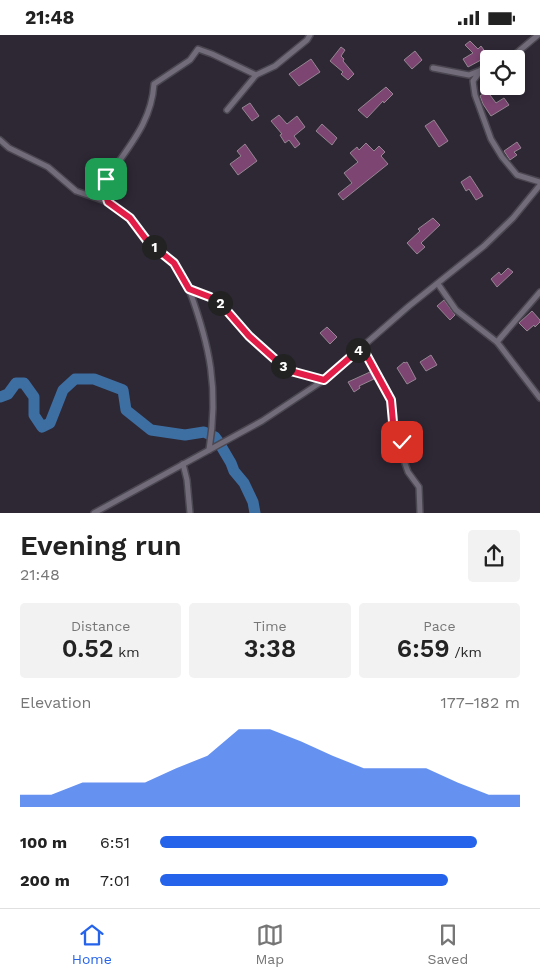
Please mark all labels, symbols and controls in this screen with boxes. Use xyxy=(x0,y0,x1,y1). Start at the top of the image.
text: 21:48 xyxy=(25,6,74,29)
map controls xyxy=(480,50,525,95)
button: locate xyxy=(480,50,525,95)
pin xyxy=(85,158,127,200)
icon: arrive xyxy=(92,165,120,193)
pin: 1 xyxy=(142,235,166,259)
text: 1 xyxy=(151,239,158,255)
pin: 2 xyxy=(208,291,232,315)
text: 2 xyxy=(216,295,225,311)
pin: 4 xyxy=(346,337,370,363)
text: 4 xyxy=(354,342,363,358)
pin: 3 xyxy=(270,353,296,379)
text: 3 xyxy=(279,358,288,374)
pin xyxy=(381,421,423,463)
icon: check xyxy=(388,428,416,456)
text: Evening run xyxy=(20,529,181,562)
button: share xyxy=(468,530,520,582)
text: 21:48 xyxy=(20,565,60,584)
text: Distance xyxy=(71,618,130,634)
text: Time xyxy=(253,618,287,634)
text: Pace xyxy=(423,618,456,634)
text: 0.52 xyxy=(62,634,114,663)
text: 3:38 xyxy=(244,634,296,663)
text: 6:59 xyxy=(397,634,450,663)
text: km xyxy=(114,644,140,660)
text: /km xyxy=(450,644,482,660)
text: Elevation xyxy=(20,693,91,712)
text: 177–182 m xyxy=(441,693,520,712)
text: 100 m xyxy=(20,833,67,852)
text: 6:51 xyxy=(100,833,130,852)
text: 200 m xyxy=(20,871,70,890)
text: 7:01 xyxy=(100,871,130,890)
tab: Home xyxy=(72,921,112,967)
tab: Map xyxy=(255,921,284,967)
tab: Saved xyxy=(428,921,468,967)

